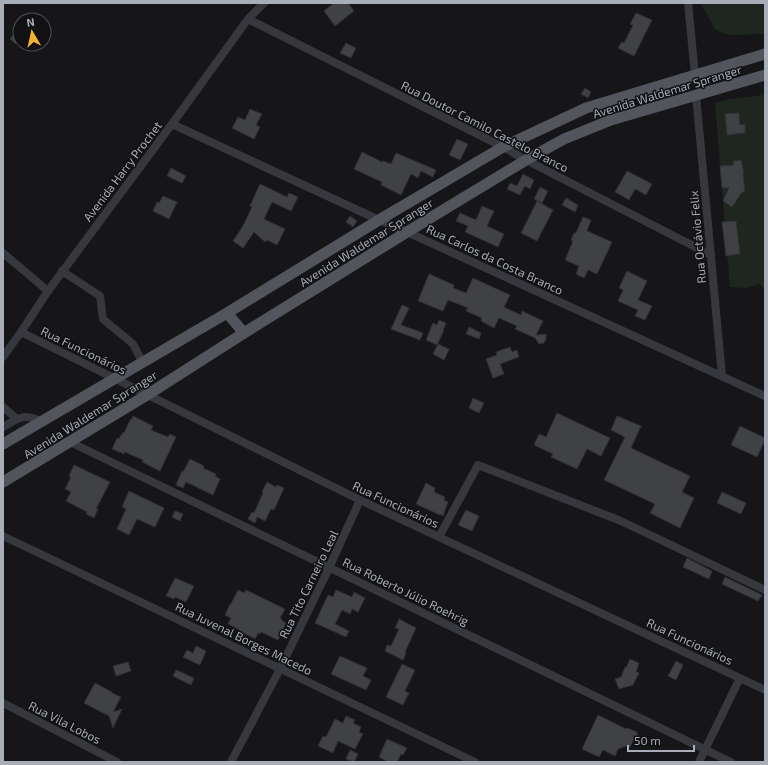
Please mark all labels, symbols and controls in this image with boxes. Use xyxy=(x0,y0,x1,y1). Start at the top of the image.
north arrow xyxy=(12,12,52,52)
text: N xyxy=(25,15,35,29)
street label: Avenida Waldemar Spranger xyxy=(591,62,743,120)
street label: Rua Doutor Camilo Castelo Branco xyxy=(399,78,571,174)
street label: Avenida Harry Prochet xyxy=(80,118,164,224)
street label: Rua Octávio Felix xyxy=(686,189,708,284)
street label: Avenida Waldemar Spranger xyxy=(297,195,436,289)
street label: Rua Carlos da Costa Branco xyxy=(425,221,566,297)
street label: Rua Funcionários xyxy=(39,323,129,377)
street label: Avenida Waldemar Spranger xyxy=(21,367,160,461)
street label: Rua Funcionários xyxy=(351,478,441,530)
street label: Rua Tito Carneiro Leal xyxy=(276,527,341,640)
street label: Rua Roberto Júlio Roehrig xyxy=(341,554,472,628)
street label: Rua Juvenal Borges Macedo xyxy=(173,599,315,677)
street label: Rua Funcionários xyxy=(645,615,735,667)
street label: Rua Vila Lobos xyxy=(27,698,103,746)
scale bar xyxy=(628,727,694,753)
text: 50 m xyxy=(634,733,661,747)

